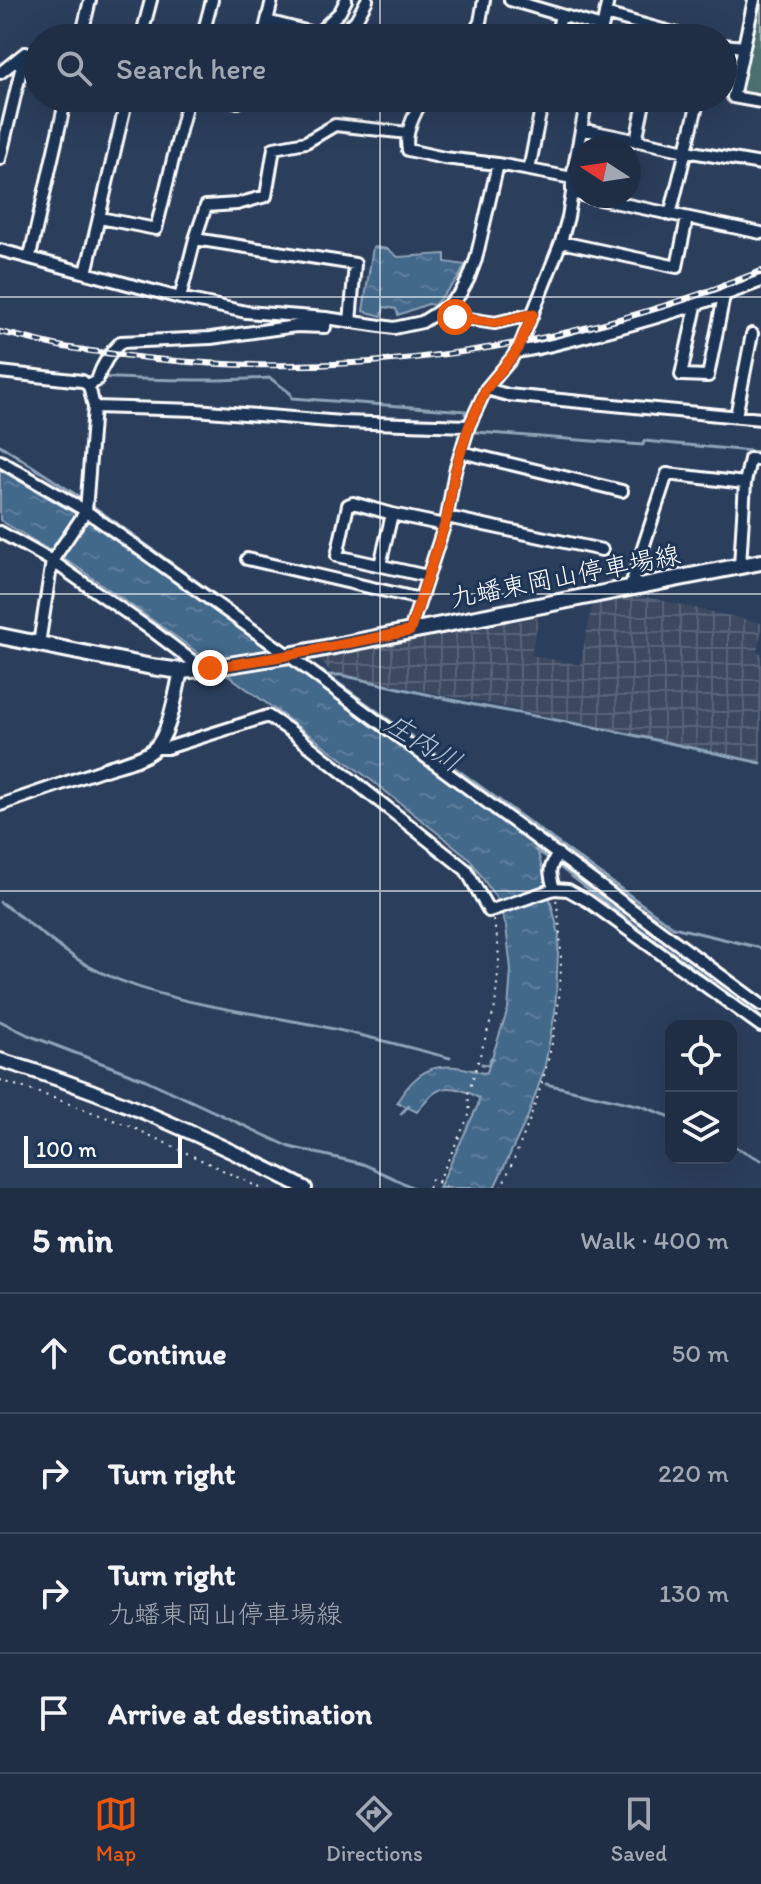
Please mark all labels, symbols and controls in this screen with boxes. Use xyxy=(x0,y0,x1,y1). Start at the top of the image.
search box xyxy=(24,24,737,112)
icon: search xyxy=(52,46,96,90)
text: Search here xyxy=(116,50,266,87)
north arrow xyxy=(569,136,641,208)
route start xyxy=(437,299,473,335)
street label: 九蟠東岡山停車場線 xyxy=(447,538,683,614)
route end xyxy=(192,650,228,686)
water label: 庄内川 xyxy=(379,705,469,779)
map controls xyxy=(665,1020,737,1164)
button: locate xyxy=(665,1020,737,1092)
button: layers xyxy=(665,1092,737,1164)
scale bar xyxy=(24,1132,182,1168)
text: 100 m xyxy=(36,1136,97,1163)
text: 5 min xyxy=(32,1220,113,1261)
text: Walk · 400 m xyxy=(580,1224,729,1256)
icon: ahead xyxy=(32,1331,76,1375)
text: Continue xyxy=(108,1335,227,1372)
text: 50 m xyxy=(672,1337,729,1369)
icon: right xyxy=(32,1451,76,1495)
text: Turn right xyxy=(108,1455,236,1492)
text: 220 m xyxy=(658,1457,729,1489)
text: Turn right xyxy=(108,1556,236,1593)
icon: right xyxy=(32,1571,76,1615)
text: 130 m xyxy=(659,1577,729,1609)
text: 九蟠東岡山停車場線 xyxy=(108,1598,342,1630)
icon: arrive xyxy=(32,1691,76,1735)
text: Arrive at destination xyxy=(108,1695,372,1732)
tab: Map xyxy=(94,1792,138,1867)
tab: Directions xyxy=(326,1792,423,1867)
tab: Saved xyxy=(611,1792,667,1867)

